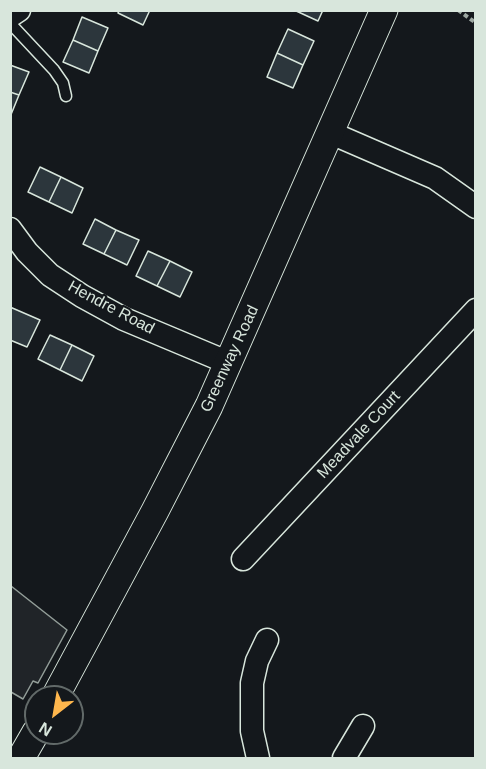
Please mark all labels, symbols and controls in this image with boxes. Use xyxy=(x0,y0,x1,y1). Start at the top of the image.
street label: Hendre Road xyxy=(64,277,158,339)
street label: Greenway Road xyxy=(197,303,263,415)
street label: Meadvale Court xyxy=(313,387,405,483)
north arrow xyxy=(24,685,84,745)
text: N xyxy=(36,719,55,739)

